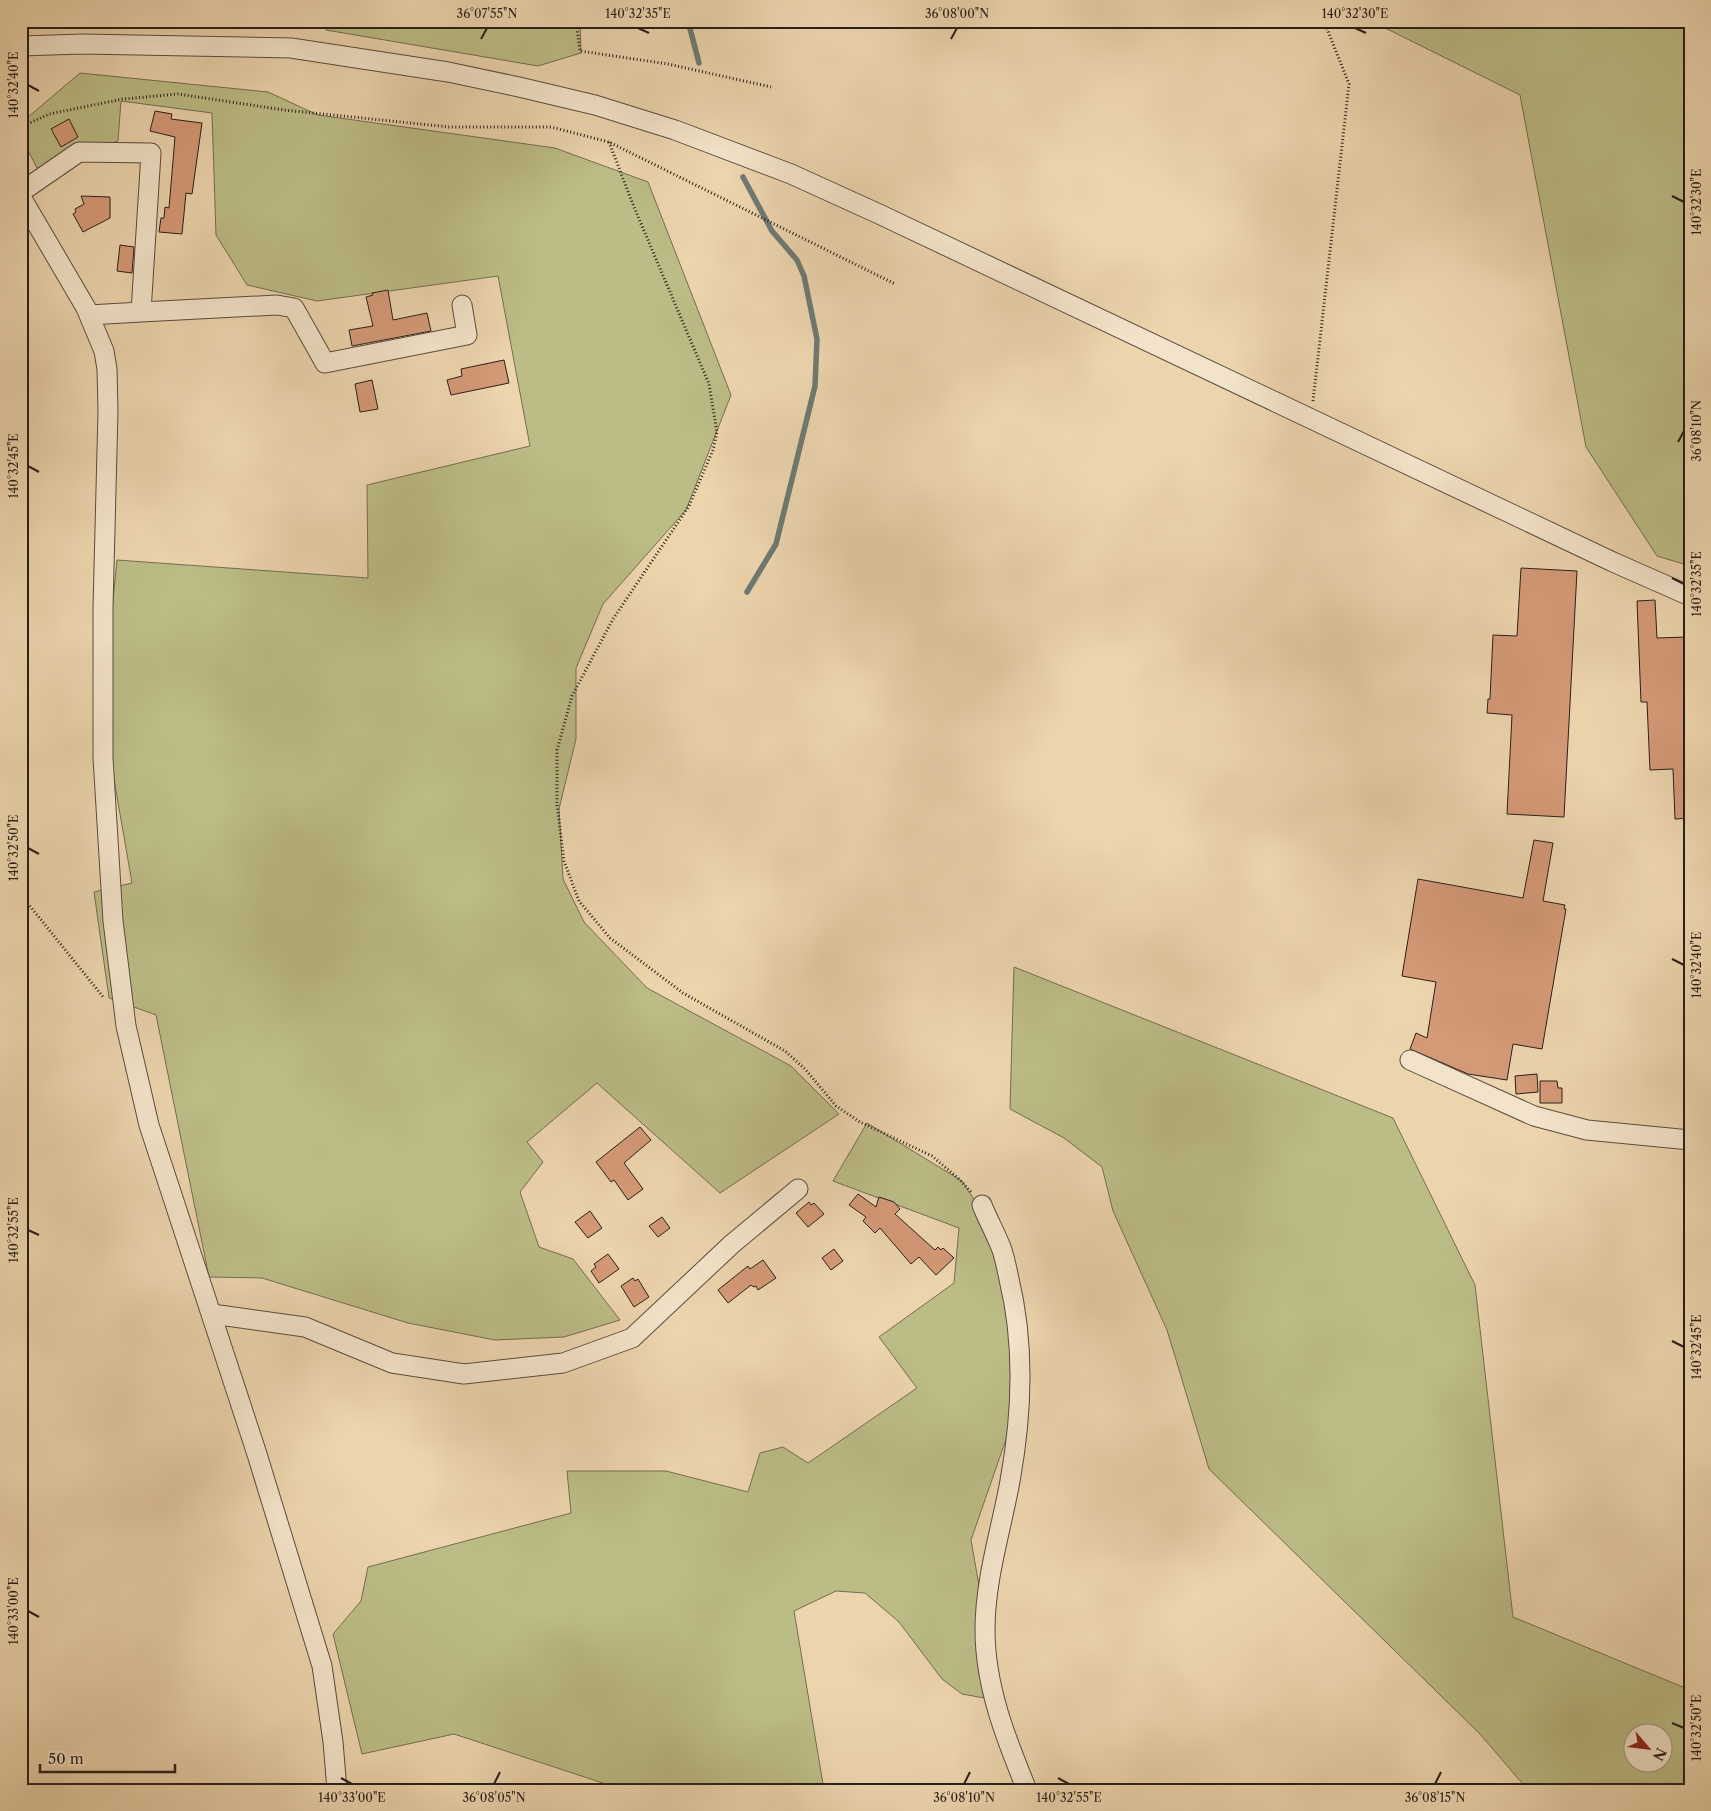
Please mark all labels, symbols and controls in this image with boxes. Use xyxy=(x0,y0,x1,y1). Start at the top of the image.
text: 36°07'55"N xyxy=(457,6,518,21)
text: 140°32'35"E xyxy=(605,6,671,21)
text: 36°08'00"N xyxy=(925,6,989,21)
text: 140°32'30"E xyxy=(1322,6,1388,21)
text: 140°32'40"E xyxy=(6,52,21,118)
text: 140°32'30"E xyxy=(1689,169,1704,235)
text: 36°08'10"N xyxy=(1689,400,1704,462)
text: 140°32'45"E xyxy=(6,433,21,499)
text: 140°32'35"E xyxy=(1689,551,1704,617)
text: 140°32'50"E xyxy=(6,815,21,881)
text: 140°32'40"E xyxy=(1689,932,1704,998)
text: 140°32'55"E xyxy=(6,1197,21,1263)
text: 140°32'45"E xyxy=(1689,1314,1704,1380)
text: 140°33'00"E xyxy=(6,1577,21,1645)
text: 140°32'50"E xyxy=(1689,1695,1704,1761)
north arrow xyxy=(1624,1724,1674,1774)
scale bar xyxy=(40,1741,175,1773)
text: N xyxy=(1649,1745,1670,1764)
text: 50 m xyxy=(48,1749,84,1768)
text: 140°33'00"E xyxy=(318,1790,386,1805)
text: 36°08'05"N xyxy=(462,1790,526,1805)
text: 36°08'10"N xyxy=(933,1790,995,1805)
text: 140°32'55"E xyxy=(1036,1790,1102,1805)
text: 36°08'15"N xyxy=(1405,1790,1465,1805)

